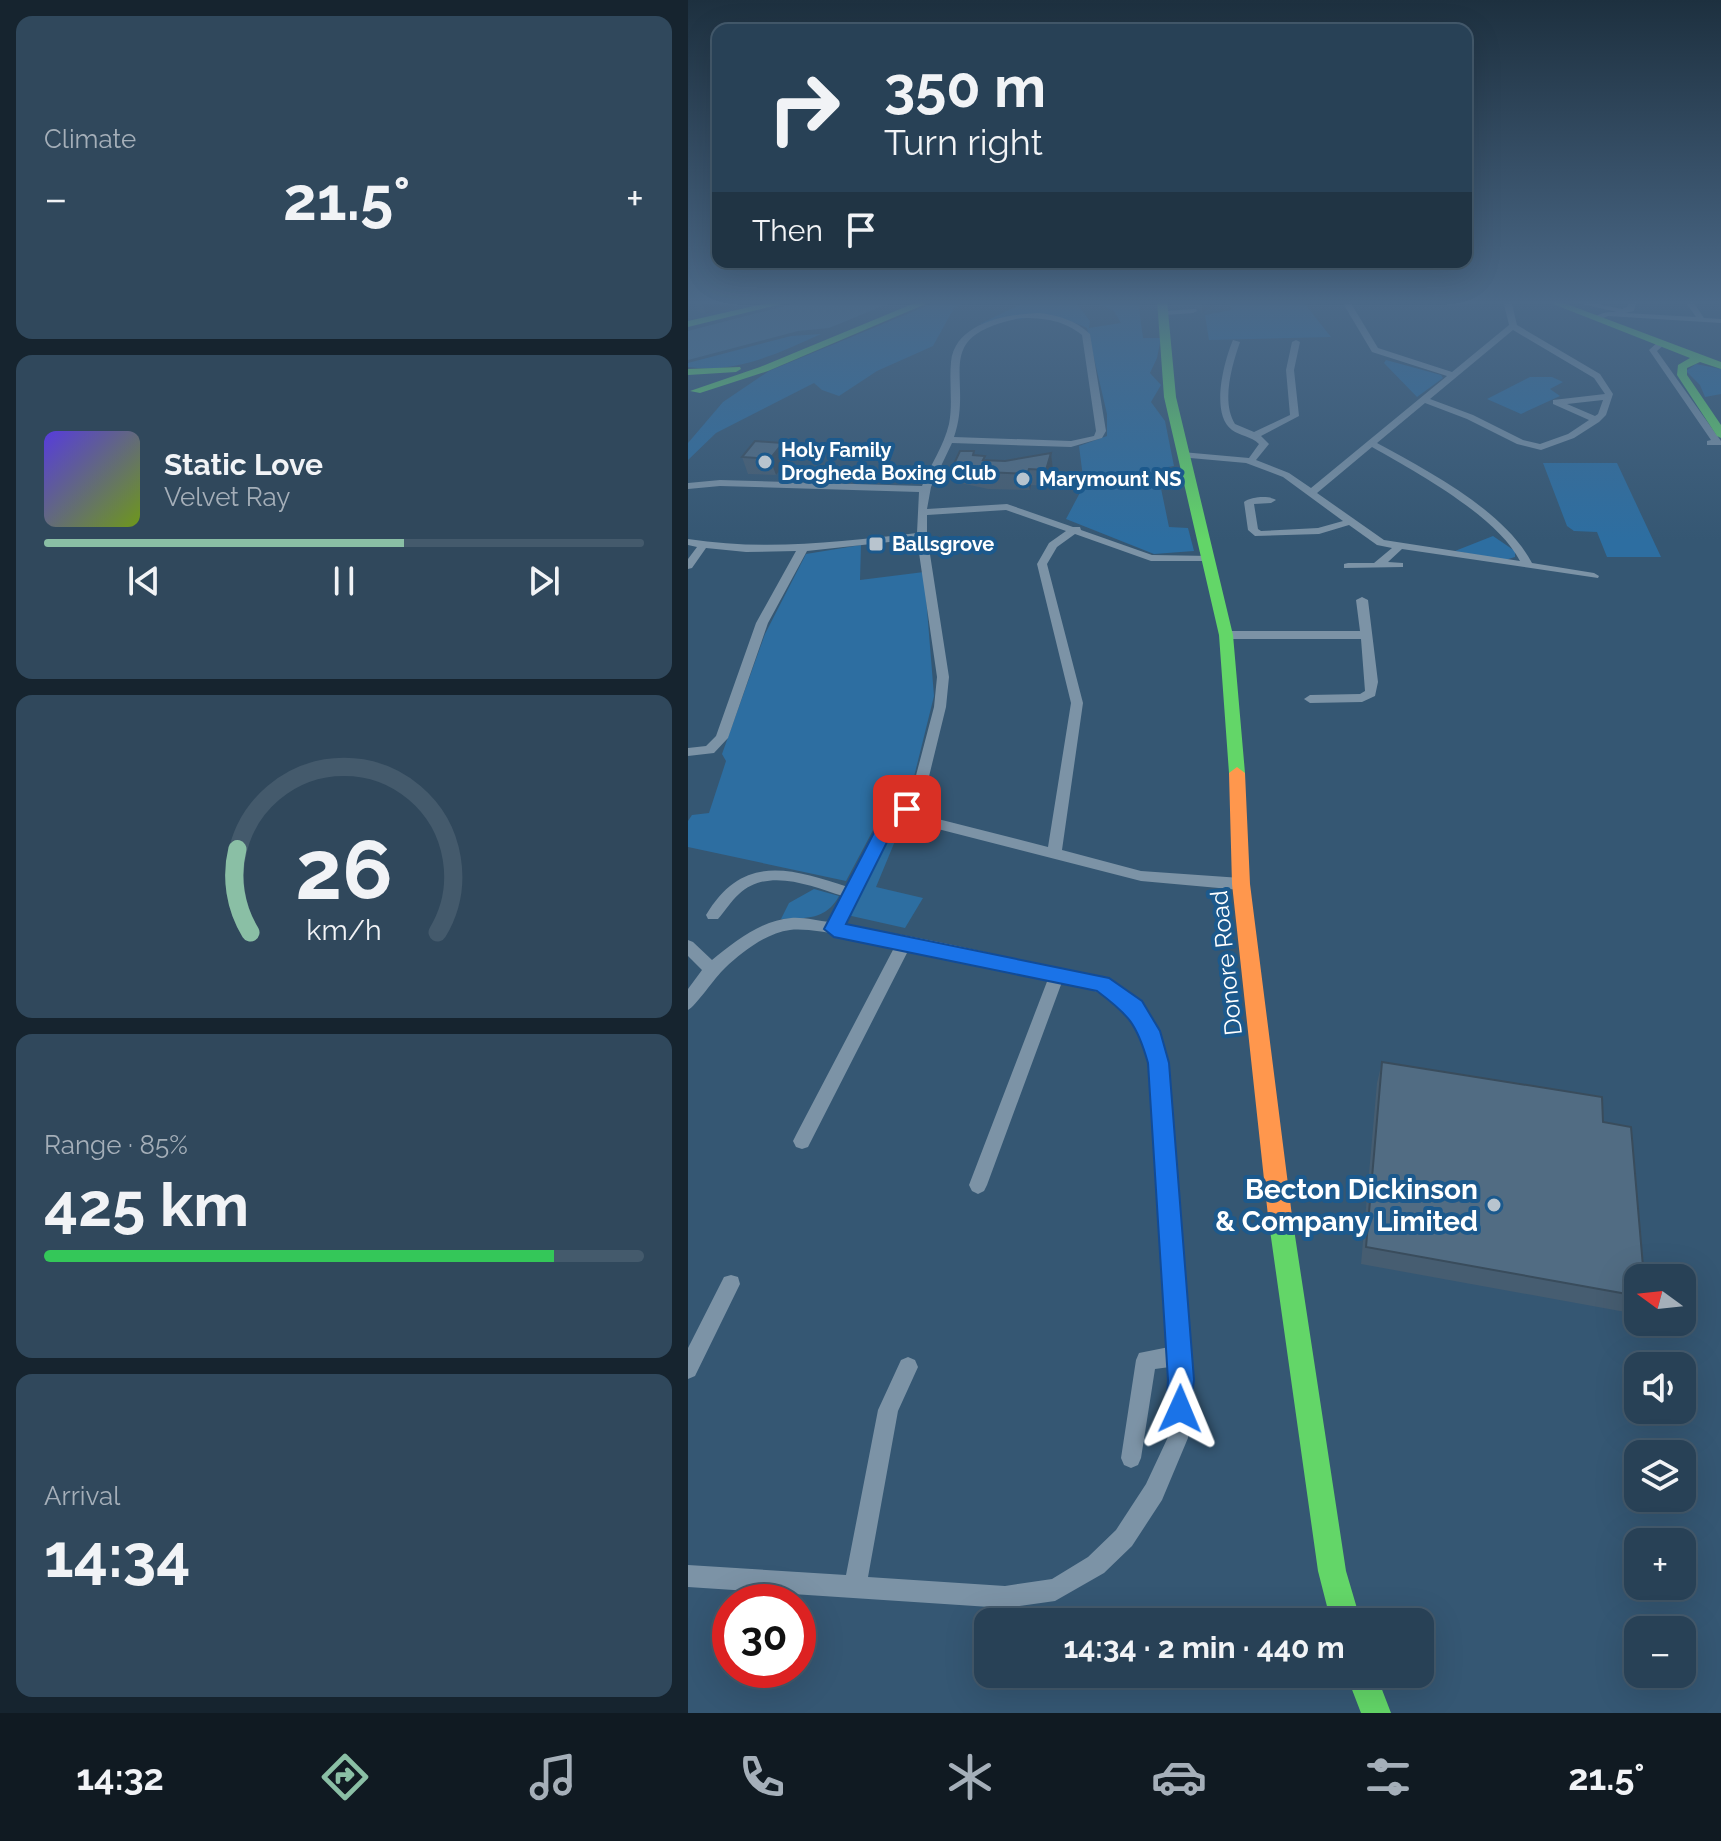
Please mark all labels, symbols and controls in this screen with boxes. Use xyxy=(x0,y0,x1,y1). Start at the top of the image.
text: 350 m xyxy=(884,54,1046,120)
icon: right xyxy=(752,56,856,160)
text: Turn right xyxy=(884,121,1043,163)
text: Climate xyxy=(44,124,136,154)
text: 21.5° xyxy=(283,164,410,234)
text: − xyxy=(44,173,68,224)
text: + xyxy=(626,173,644,224)
icon: arrive xyxy=(839,208,883,252)
text: Then xyxy=(752,213,823,248)
place label: Holy Family Drogheda Boxing Club xyxy=(781,438,997,485)
text: Static Love xyxy=(164,447,323,482)
marker: Holy Family Drogheda Boxing Club xyxy=(756,453,774,471)
place label: Marymount NS xyxy=(1039,467,1182,491)
marker: Marymount NS xyxy=(1014,470,1032,488)
text: Velvet Ray xyxy=(164,482,290,512)
place label: Ballsgrove xyxy=(892,532,994,556)
marker: Ballsgrove xyxy=(867,535,885,553)
icon: previous xyxy=(122,559,166,603)
icon: pause xyxy=(322,559,366,603)
icon: next xyxy=(522,559,566,603)
pin xyxy=(873,775,941,843)
icon: arrive xyxy=(885,787,929,831)
text: 26 xyxy=(295,820,393,917)
street label: Donore Road xyxy=(1204,889,1248,1037)
text: km/h xyxy=(306,913,382,947)
text: Range · 85% xyxy=(44,1130,188,1160)
text: 425 km xyxy=(44,1170,249,1240)
place label: Becton Dickinson & Company Limited xyxy=(1215,1173,1478,1238)
marker: Becton Dickinson & Company Limited xyxy=(1485,1196,1503,1214)
north arrow xyxy=(1624,1264,1696,1336)
map controls xyxy=(1624,1264,1696,1688)
button: sound xyxy=(1624,1352,1696,1424)
position arrow xyxy=(1138,1367,1222,1451)
button: layers xyxy=(1624,1440,1696,1512)
text: Arrival xyxy=(44,1481,120,1511)
text: 14:34 xyxy=(44,1521,190,1591)
button: + xyxy=(1624,1528,1696,1600)
speed limit sign: 30 xyxy=(712,1584,816,1688)
button: − xyxy=(1624,1616,1696,1688)
text: 14:34 · 2 min · 440 m xyxy=(1063,1630,1345,1665)
icon: directions xyxy=(317,1749,373,1805)
icon: music xyxy=(525,1749,581,1805)
icon: phone xyxy=(734,1749,790,1805)
icon: climate xyxy=(942,1749,998,1805)
icon: car xyxy=(1151,1749,1207,1805)
icon: filters xyxy=(1360,1749,1416,1805)
text: 14:32 xyxy=(76,1756,164,1798)
text: 21.5° xyxy=(1568,1756,1645,1798)

